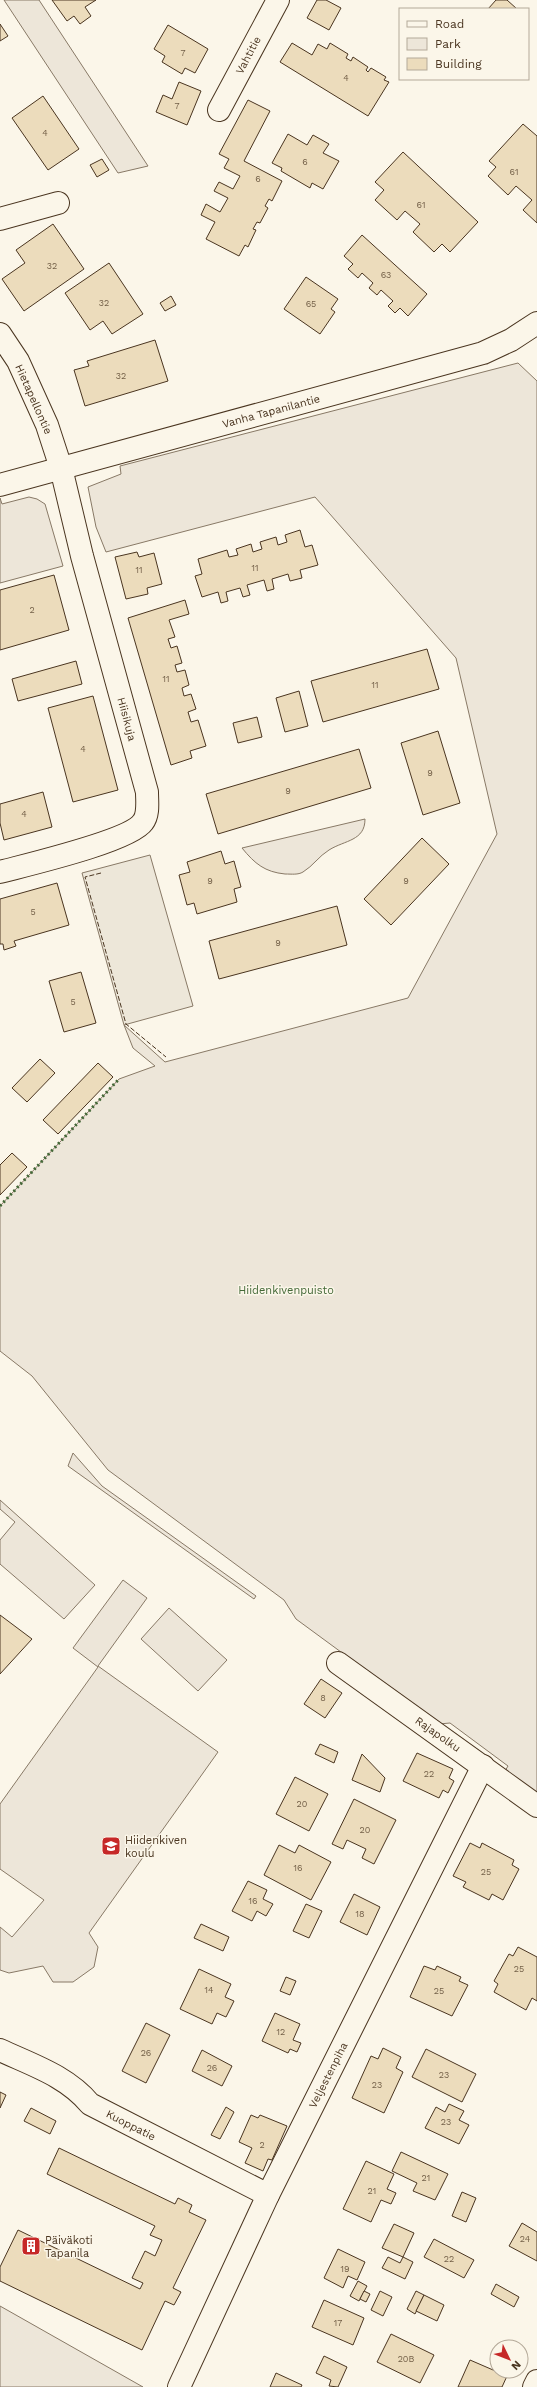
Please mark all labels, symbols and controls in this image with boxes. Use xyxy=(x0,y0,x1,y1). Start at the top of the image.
legend xyxy=(399,8,529,80)
text: Road xyxy=(435,17,464,31)
street label: Vahtitie xyxy=(233,34,264,76)
text: Park xyxy=(435,37,461,51)
house number: 7 xyxy=(180,48,186,58)
text: Building xyxy=(435,57,482,71)
house number: 4 xyxy=(343,73,349,83)
house number: 7 xyxy=(174,101,180,111)
house number: 4 xyxy=(42,128,48,138)
house number: 6 xyxy=(302,157,308,167)
house number: 61 xyxy=(510,167,518,177)
house number: 6 xyxy=(255,174,261,184)
house number: 61 xyxy=(417,200,425,210)
house number: 32 xyxy=(47,261,57,271)
house number: 63 xyxy=(381,270,391,280)
house number: 32 xyxy=(99,298,109,308)
house number: 65 xyxy=(306,299,316,309)
street label: Hietapellontie xyxy=(12,362,55,436)
house number: 32 xyxy=(116,371,126,381)
street label: Vanha Tapanilantie xyxy=(221,392,321,431)
house number: 11 xyxy=(251,563,259,573)
house number: 11 xyxy=(135,565,143,575)
house number: 2 xyxy=(29,605,35,615)
house number: 11 xyxy=(162,674,170,684)
house number: 11 xyxy=(371,680,379,690)
street label: Hiisikuja xyxy=(114,696,139,742)
house number: 4 xyxy=(80,744,86,754)
house number: 9 xyxy=(427,768,433,778)
house number: 9 xyxy=(285,786,291,796)
house number: 4 xyxy=(21,809,27,819)
house number: 9 xyxy=(207,876,213,886)
house number: 9 xyxy=(403,876,409,886)
house number: 5 xyxy=(30,907,36,917)
house number: 9 xyxy=(275,938,281,948)
house number: 5 xyxy=(70,997,76,1007)
park label: Hiidenkivenpuisto xyxy=(238,1284,334,1297)
house number: 8 xyxy=(320,1693,326,1703)
street label: Rajapolku xyxy=(412,1714,463,1755)
house number: 22 xyxy=(424,1769,434,1779)
house number: 20 xyxy=(297,1799,308,1809)
house number: 20 xyxy=(360,1825,371,1835)
place label: Hiidenkiven koulu xyxy=(125,1834,187,1860)
school or university icon: Hiidenkiven koulu xyxy=(100,1835,122,1857)
house number: 16 xyxy=(294,1863,302,1873)
house number: 25 xyxy=(481,1867,491,1877)
house number: 16 xyxy=(249,1896,257,1906)
house number: 18 xyxy=(355,1909,365,1919)
house number: 25 xyxy=(514,1964,524,1974)
house number: 14 xyxy=(204,1985,214,1995)
house number: 25 xyxy=(434,1986,444,1996)
house number: 12 xyxy=(277,2027,285,2037)
street label: Veljestenpiha xyxy=(306,2040,351,2110)
house number: 26 xyxy=(141,2048,151,2058)
house number: 26 xyxy=(207,2063,217,2073)
house number: 23 xyxy=(439,2070,449,2080)
house number: 23 xyxy=(372,2080,382,2090)
street label: Kuoppatie xyxy=(104,2107,158,2143)
house number: 23 xyxy=(441,2117,451,2127)
house number: 2 xyxy=(259,2140,265,2150)
house number: 21 xyxy=(422,2173,430,2183)
house number: 21 xyxy=(368,2186,376,2196)
place label: Päiväkoti Tapanila xyxy=(45,2234,93,2260)
house number: 24 xyxy=(520,2234,531,2244)
building icon: Päiväkoti Tapanila xyxy=(20,2235,42,2257)
house number: 22 xyxy=(444,2254,454,2264)
house number: 19 xyxy=(340,2264,350,2274)
house number: 17 xyxy=(334,2318,342,2328)
north arrow xyxy=(489,2339,529,2379)
house number: 20B xyxy=(398,2354,414,2364)
text: N xyxy=(508,2358,523,2373)

